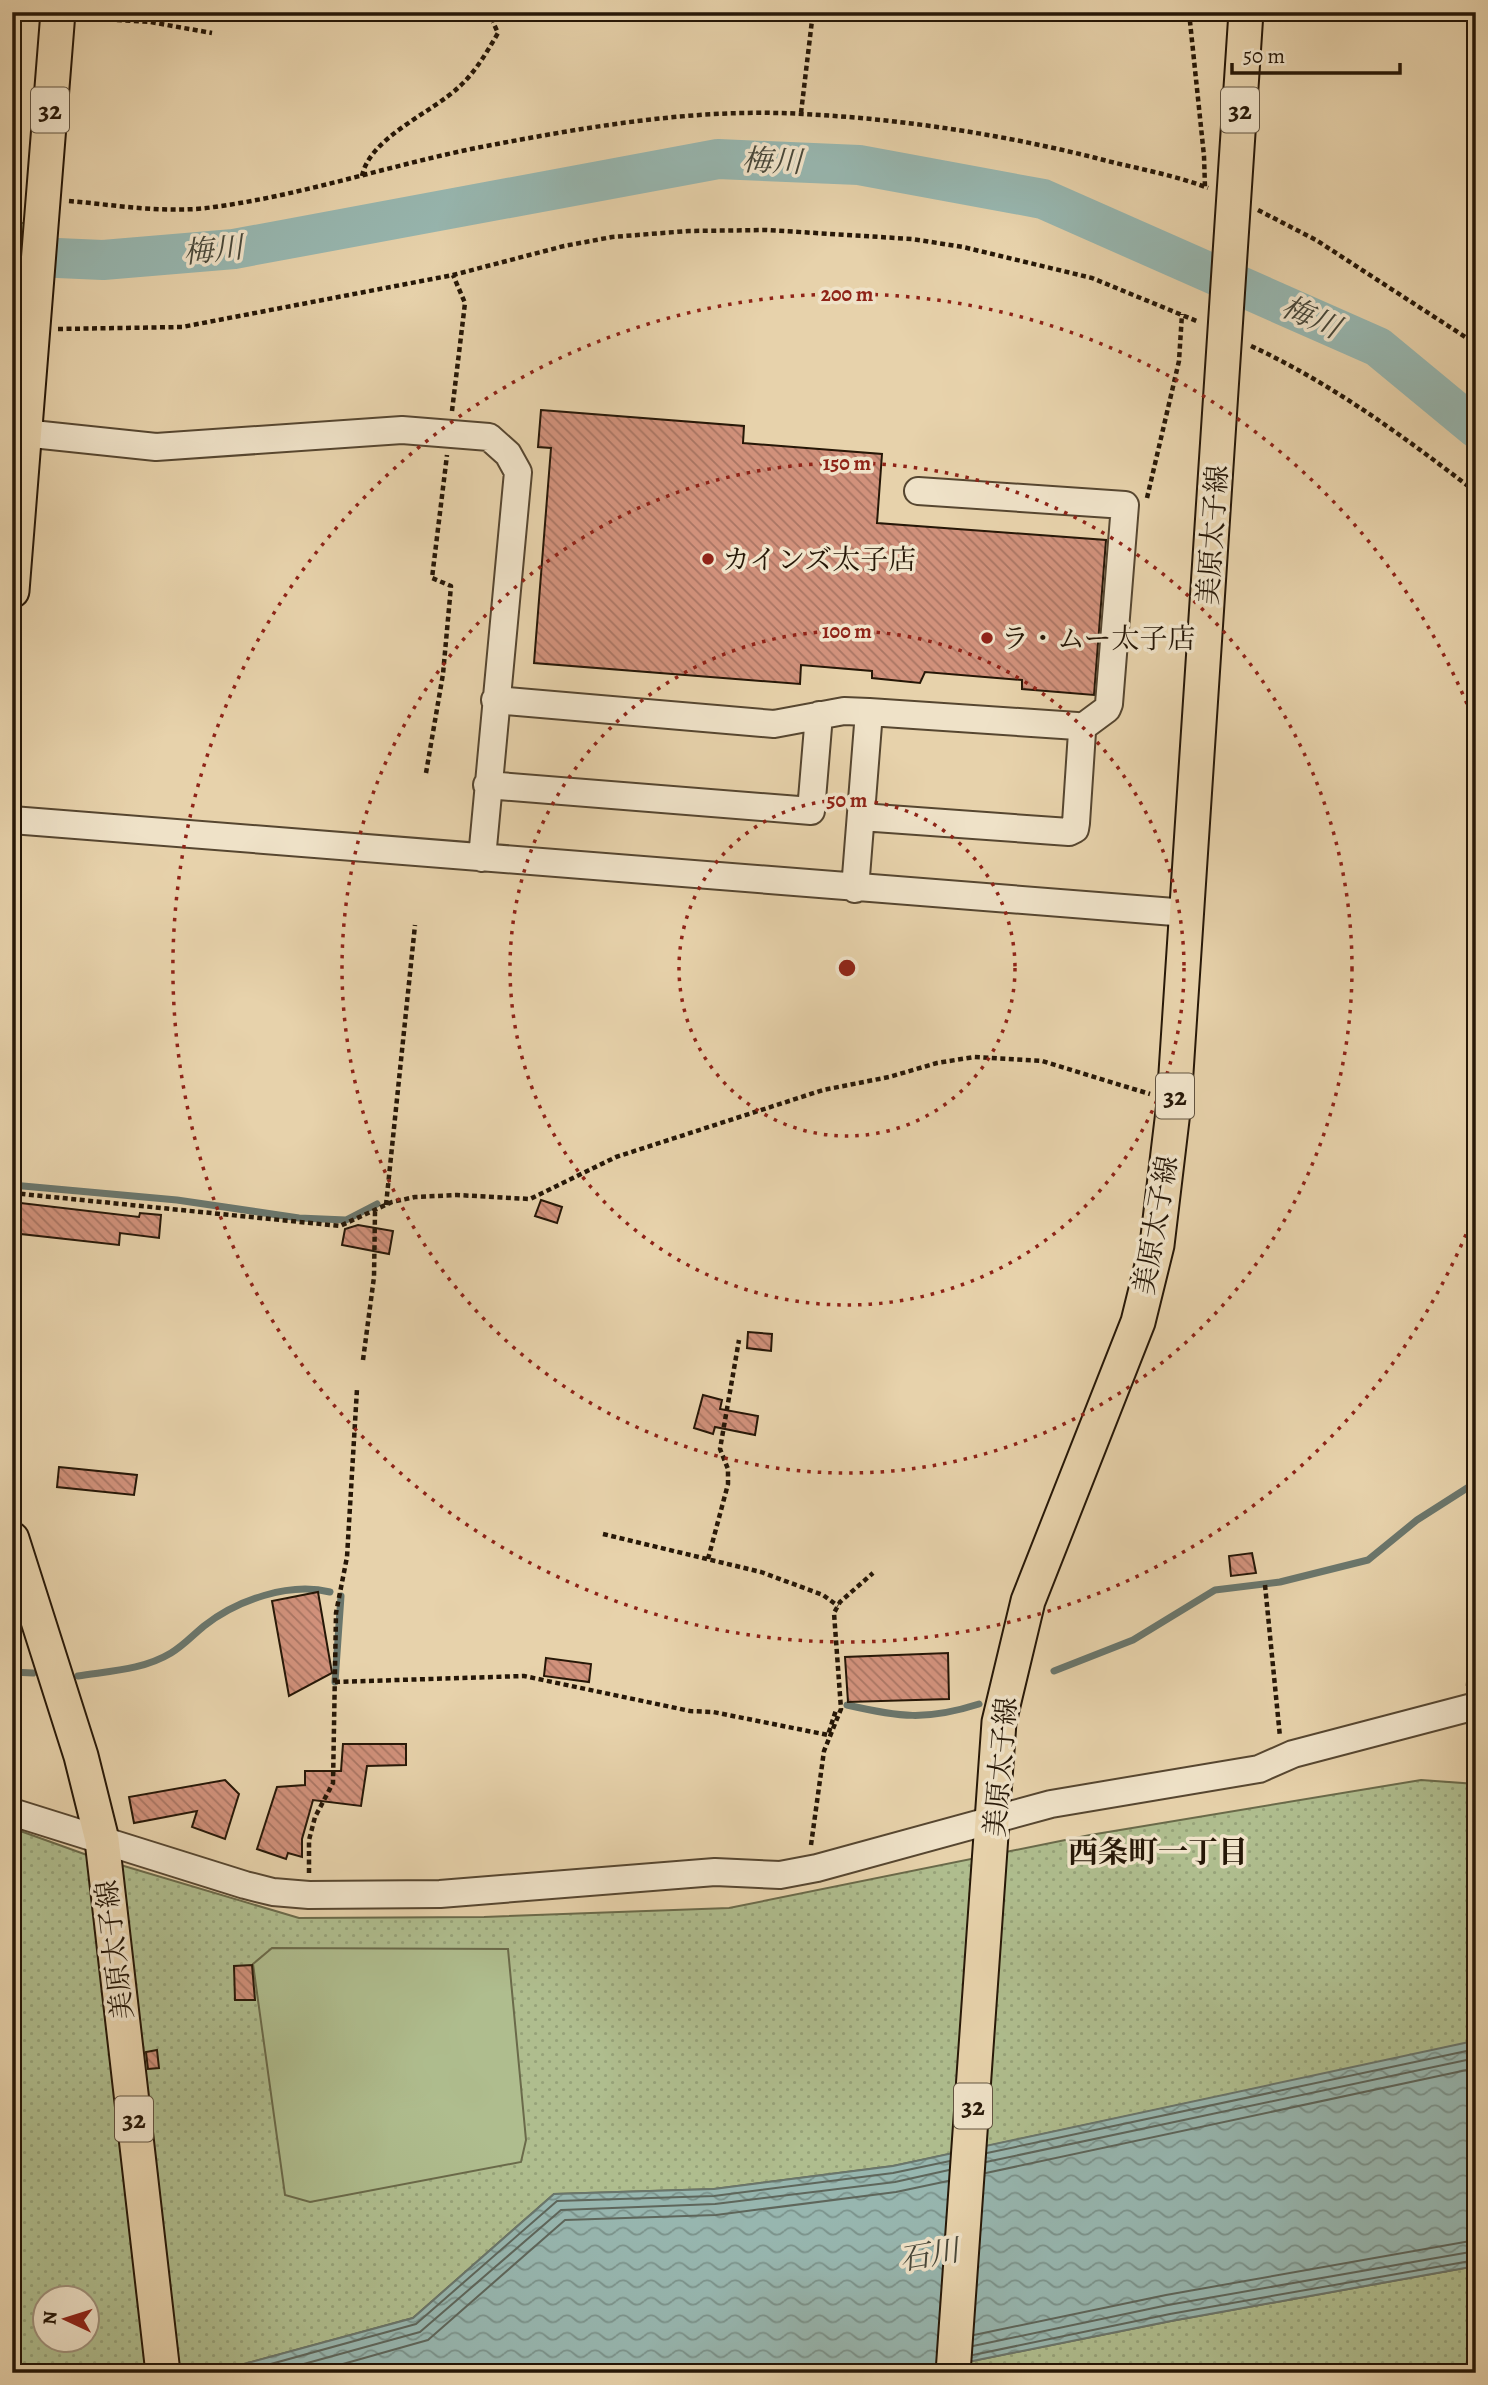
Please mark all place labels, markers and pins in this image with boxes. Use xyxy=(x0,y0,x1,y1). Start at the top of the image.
place label: カインズ太子店 xyxy=(722,541,916,579)
marker: カインズ太子店 xyxy=(700,551,716,567)
place label: ラ・ムー太子店 xyxy=(1001,620,1196,658)
marker: ラ・ムー太子店 xyxy=(979,630,995,646)
centre of rings xyxy=(835,956,859,980)

